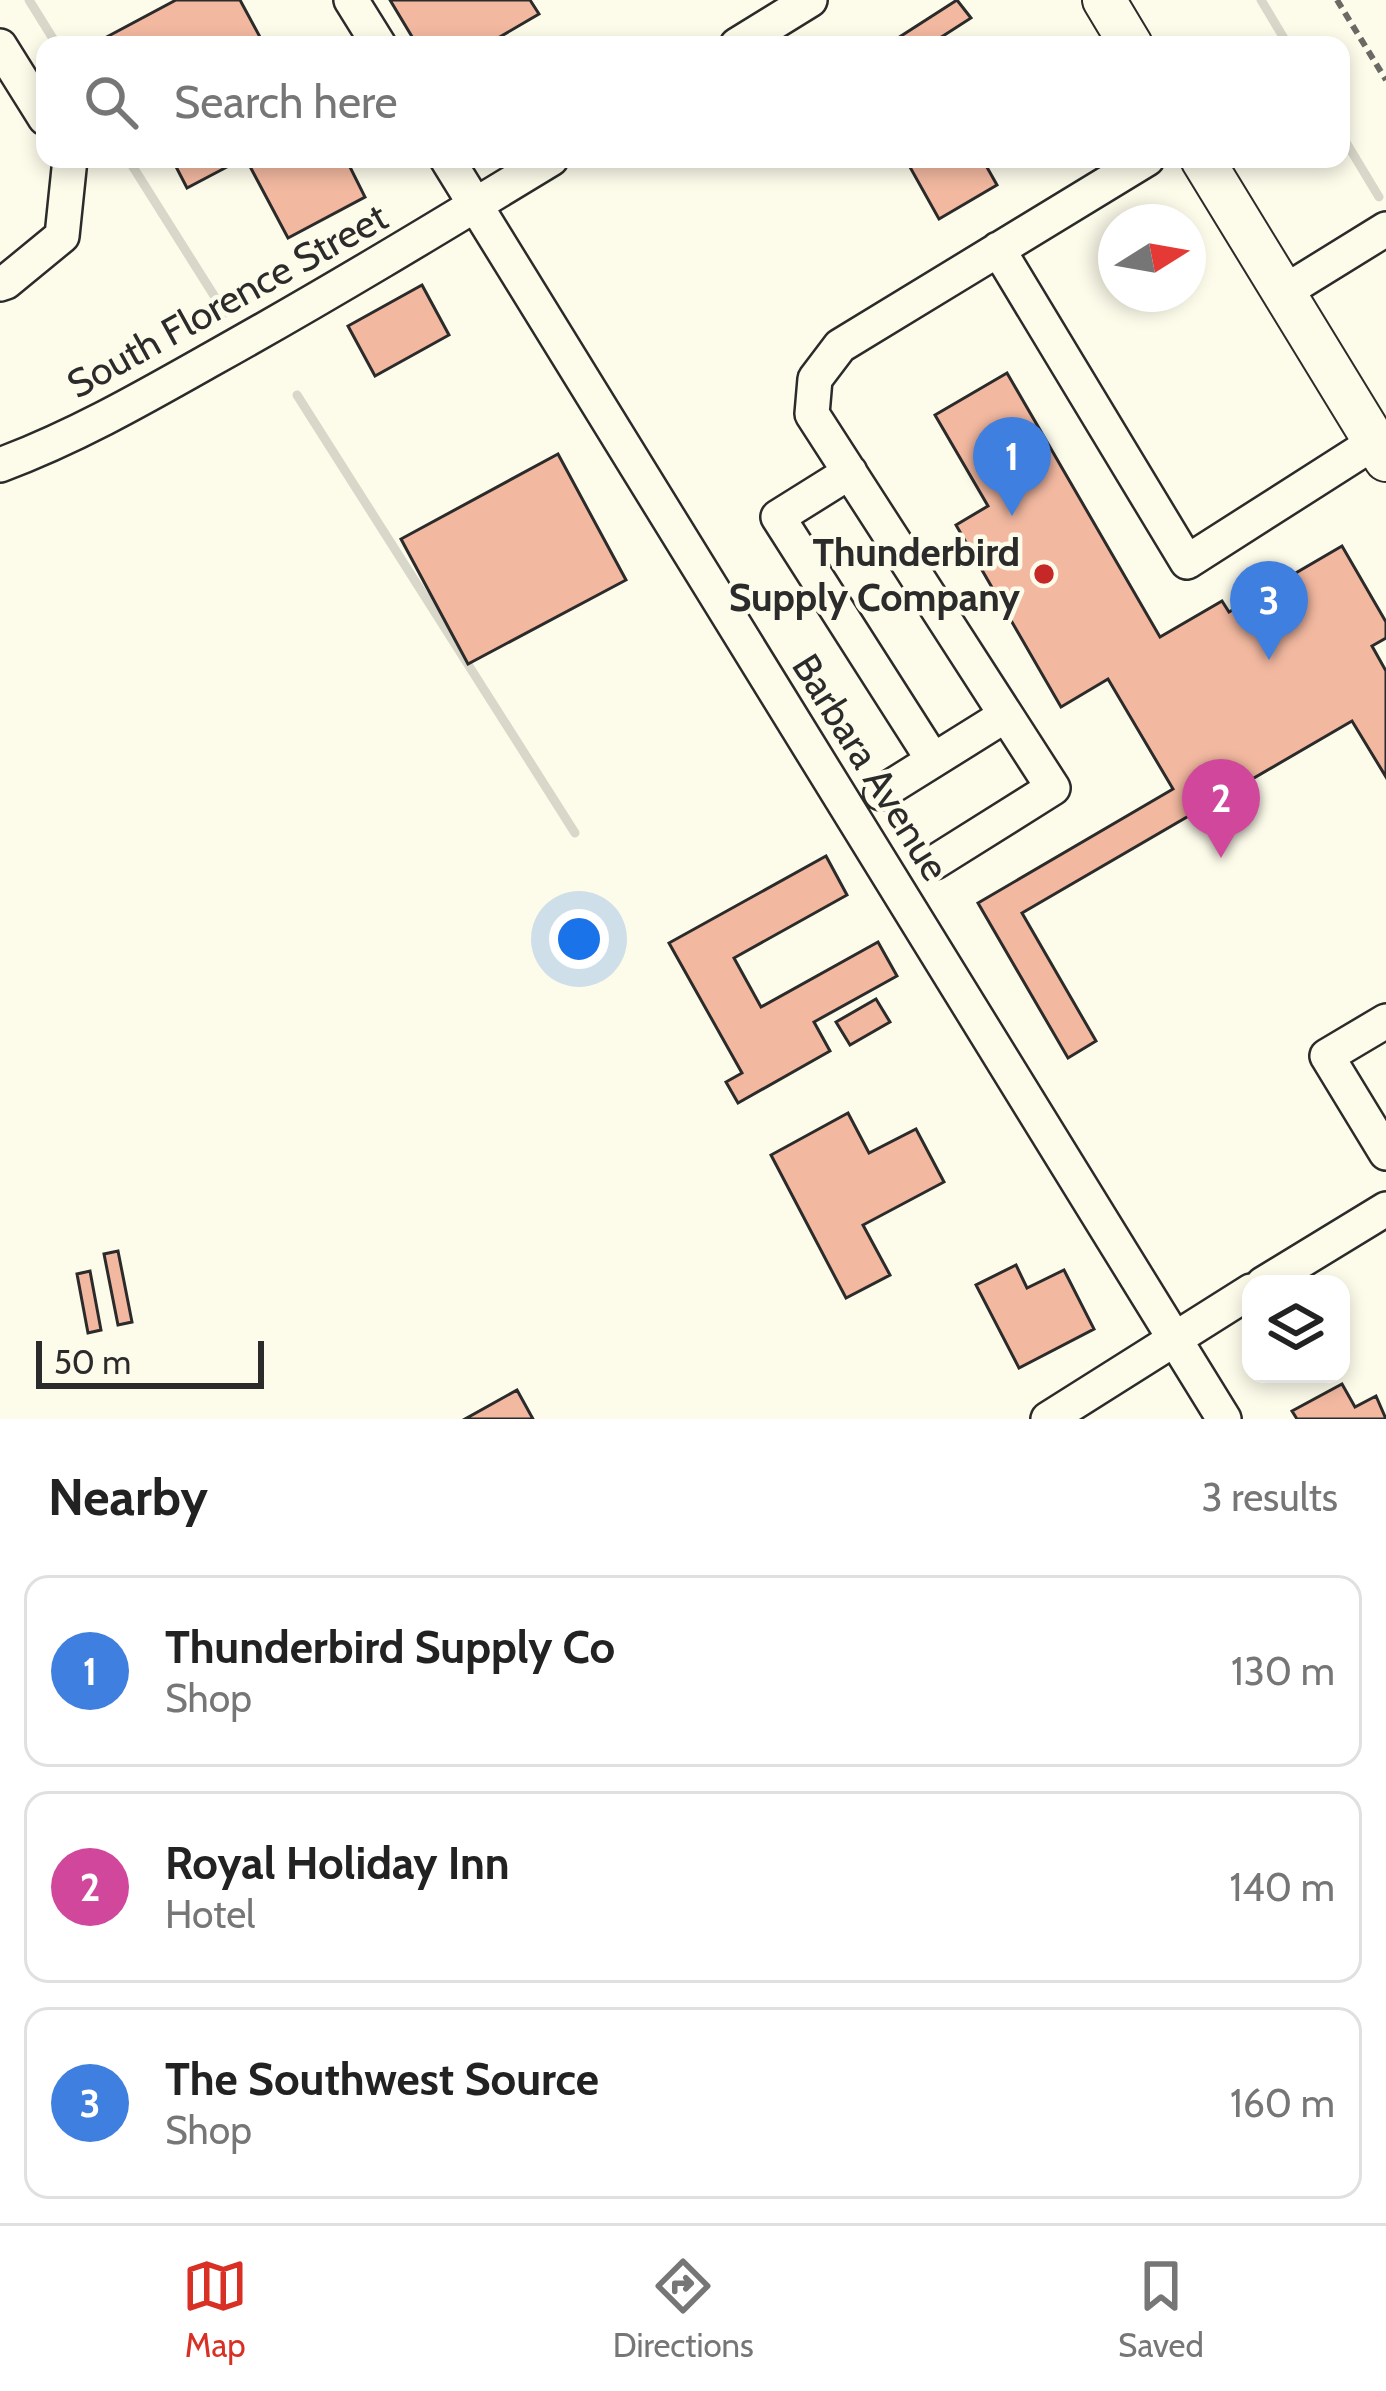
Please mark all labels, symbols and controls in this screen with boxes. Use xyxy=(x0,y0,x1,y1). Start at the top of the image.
search box xyxy=(36,36,1350,168)
icon: search xyxy=(78,69,144,135)
text: Search here xyxy=(174,75,398,129)
street label: South Florence Street xyxy=(59,192,395,408)
north arrow xyxy=(1098,204,1206,312)
pin: 1 xyxy=(973,417,1051,516)
place label: Thunderbird Supply Company xyxy=(729,528,1020,621)
marker: Thunderbird Supply Company xyxy=(1031,561,1057,587)
pin: 3 xyxy=(1230,561,1308,660)
street label: Barbara Avenue xyxy=(782,645,960,889)
pin: 2 xyxy=(1182,759,1260,858)
your location xyxy=(549,909,609,969)
map controls xyxy=(1242,1275,1350,1383)
button: layers xyxy=(1242,1275,1350,1383)
scale bar xyxy=(36,1335,264,1388)
text: 50 m xyxy=(54,1342,131,1382)
text: Nearby xyxy=(48,1466,208,1528)
text: 3 results xyxy=(1201,1473,1338,1521)
text: Thunderbird Supply Co xyxy=(165,1620,615,1674)
text: 1 xyxy=(83,1647,97,1695)
text: 130 m xyxy=(1231,1647,1335,1695)
text: Shop xyxy=(165,1674,252,1722)
text: Royal Holiday Inn xyxy=(165,1836,510,1890)
text: 2 xyxy=(80,1863,100,1911)
text: 140 m xyxy=(1230,1863,1335,1911)
text: Hotel xyxy=(165,1890,255,1938)
text: The Southwest Source xyxy=(165,2052,599,2106)
text: 3 xyxy=(79,2079,101,2127)
text: 160 m xyxy=(1230,2079,1335,2127)
text: Shop xyxy=(165,2106,252,2154)
tab: Map xyxy=(182,2253,248,2365)
tab: Directions xyxy=(613,2253,754,2365)
tab: Saved xyxy=(1118,2253,1204,2365)

